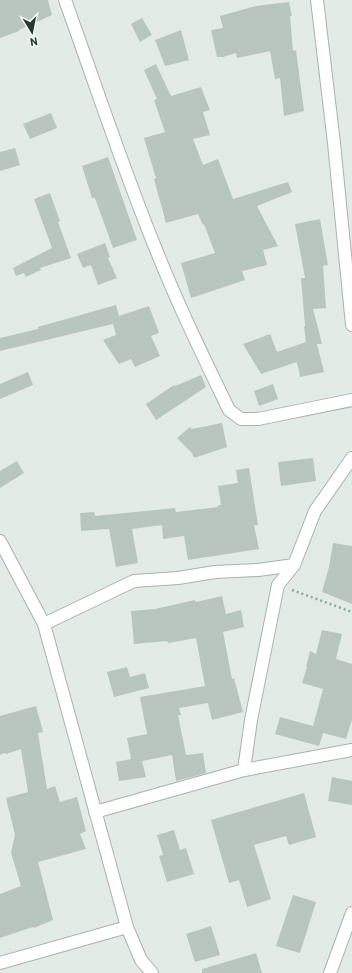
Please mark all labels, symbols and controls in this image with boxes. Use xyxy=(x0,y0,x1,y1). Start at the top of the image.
north arrow xyxy=(12,12,52,52)
text: N xyxy=(29,35,39,49)

